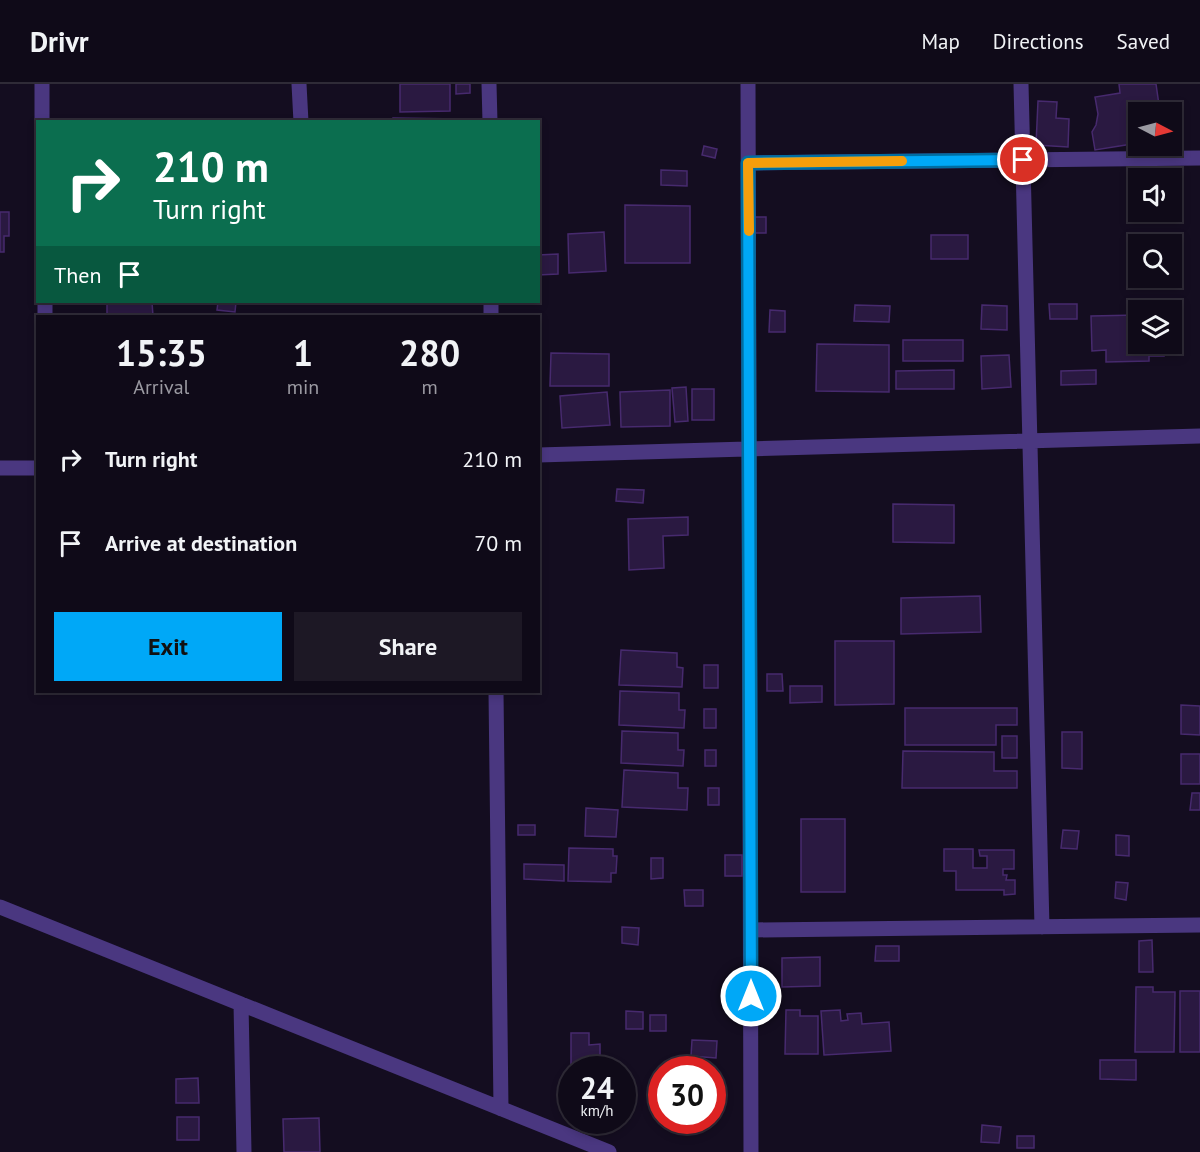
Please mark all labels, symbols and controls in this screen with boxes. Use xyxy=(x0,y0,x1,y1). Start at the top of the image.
text: Drivr xyxy=(30,23,89,60)
text: Map xyxy=(921,28,960,55)
text: Directions xyxy=(993,28,1084,55)
text: Saved xyxy=(1117,28,1170,55)
north arrow xyxy=(1128,102,1182,156)
map controls xyxy=(1128,102,1182,354)
pin xyxy=(997,134,1048,185)
text: 210 m xyxy=(153,139,269,194)
icon: arrive xyxy=(1006,143,1039,176)
icon: right xyxy=(54,144,132,222)
button: sound xyxy=(1128,168,1182,222)
text: Turn right xyxy=(153,192,266,226)
button: search xyxy=(1128,234,1182,288)
icon: arrive xyxy=(113,258,146,291)
text: Then xyxy=(54,261,101,289)
button: layers xyxy=(1128,300,1182,354)
text: 15:35 xyxy=(116,329,207,376)
text: 1 xyxy=(293,329,313,376)
text: 280 xyxy=(399,329,460,376)
text: Arrival xyxy=(133,374,189,400)
text: min xyxy=(287,374,319,400)
text: m xyxy=(422,374,438,400)
icon: right xyxy=(54,443,87,476)
text: Turn right xyxy=(105,445,197,473)
text: 210 m xyxy=(462,445,522,473)
icon: arrive xyxy=(54,527,87,560)
text: Arrive at destination xyxy=(105,529,297,557)
text: 70 m xyxy=(474,529,522,557)
button: Exit xyxy=(54,612,282,681)
button: Share xyxy=(294,612,522,681)
position arrow xyxy=(719,964,783,1028)
speed limit sign: 30 xyxy=(648,1056,726,1134)
text: 24 xyxy=(580,1068,614,1107)
text: km/h xyxy=(581,1101,613,1120)

